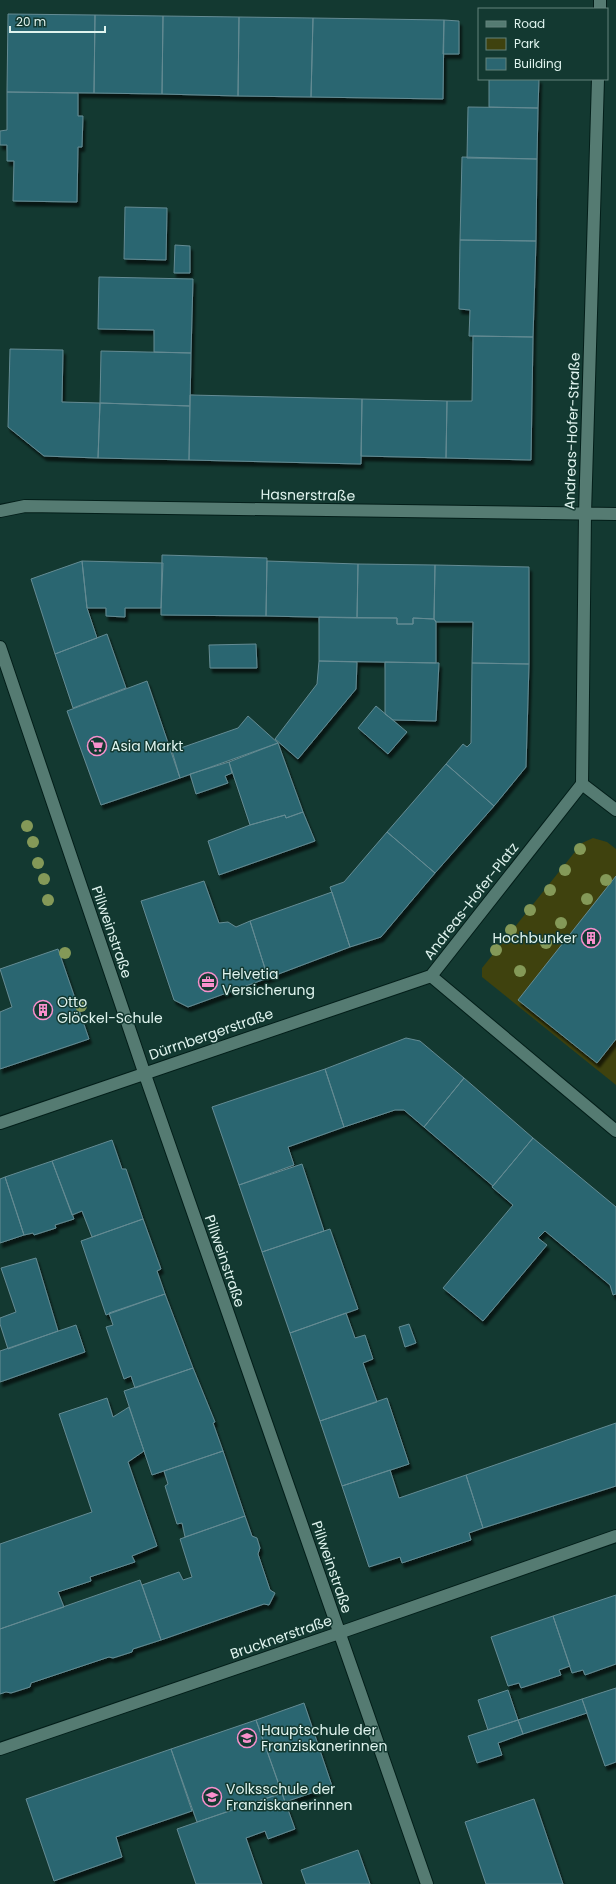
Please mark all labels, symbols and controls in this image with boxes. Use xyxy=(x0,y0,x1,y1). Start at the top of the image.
scale bar xyxy=(10,8,105,34)
legend xyxy=(478,8,608,80)
text: 20 m xyxy=(16,13,46,30)
text: Road xyxy=(514,15,545,32)
text: Park xyxy=(514,35,541,52)
text: Building xyxy=(514,55,562,72)
street label: Andreas-Hofer-Straße xyxy=(559,352,585,510)
street label: Hasnerstraße xyxy=(261,484,356,506)
supermarket icon: Asia Markt xyxy=(86,735,108,757)
place label: Asia Markt xyxy=(111,736,183,756)
street label: Andreas-Hofer-Platz xyxy=(419,838,523,964)
street label: Pillweinstraße xyxy=(87,883,137,981)
building icon: Hochbunker xyxy=(580,927,602,949)
place label: Hochbunker xyxy=(492,928,577,948)
place label: Helvetia Versicherung xyxy=(222,964,315,1000)
office icon: Helvetia Versicherung xyxy=(197,971,219,993)
place label: Otto Glöckel-Schule xyxy=(57,992,163,1028)
building icon: Otto Glöckel-Schule xyxy=(32,999,54,1021)
street label: Dürrnbergerstraße xyxy=(146,1003,276,1065)
street label: Pillweinstraße xyxy=(200,1212,250,1310)
street label: Pillweinstraße xyxy=(307,1518,357,1616)
street label: Brucknerstraße xyxy=(227,1610,335,1664)
place label: Hauptschule der Franziskanerinnen xyxy=(261,1720,387,1756)
school or university icon: Hauptschule der Franziskanerinnen xyxy=(236,1727,258,1749)
place label: Volksschule der Franziskanerinnen xyxy=(226,1779,352,1815)
school or university icon: Volksschule der Franziskanerinnen xyxy=(201,1786,223,1808)

